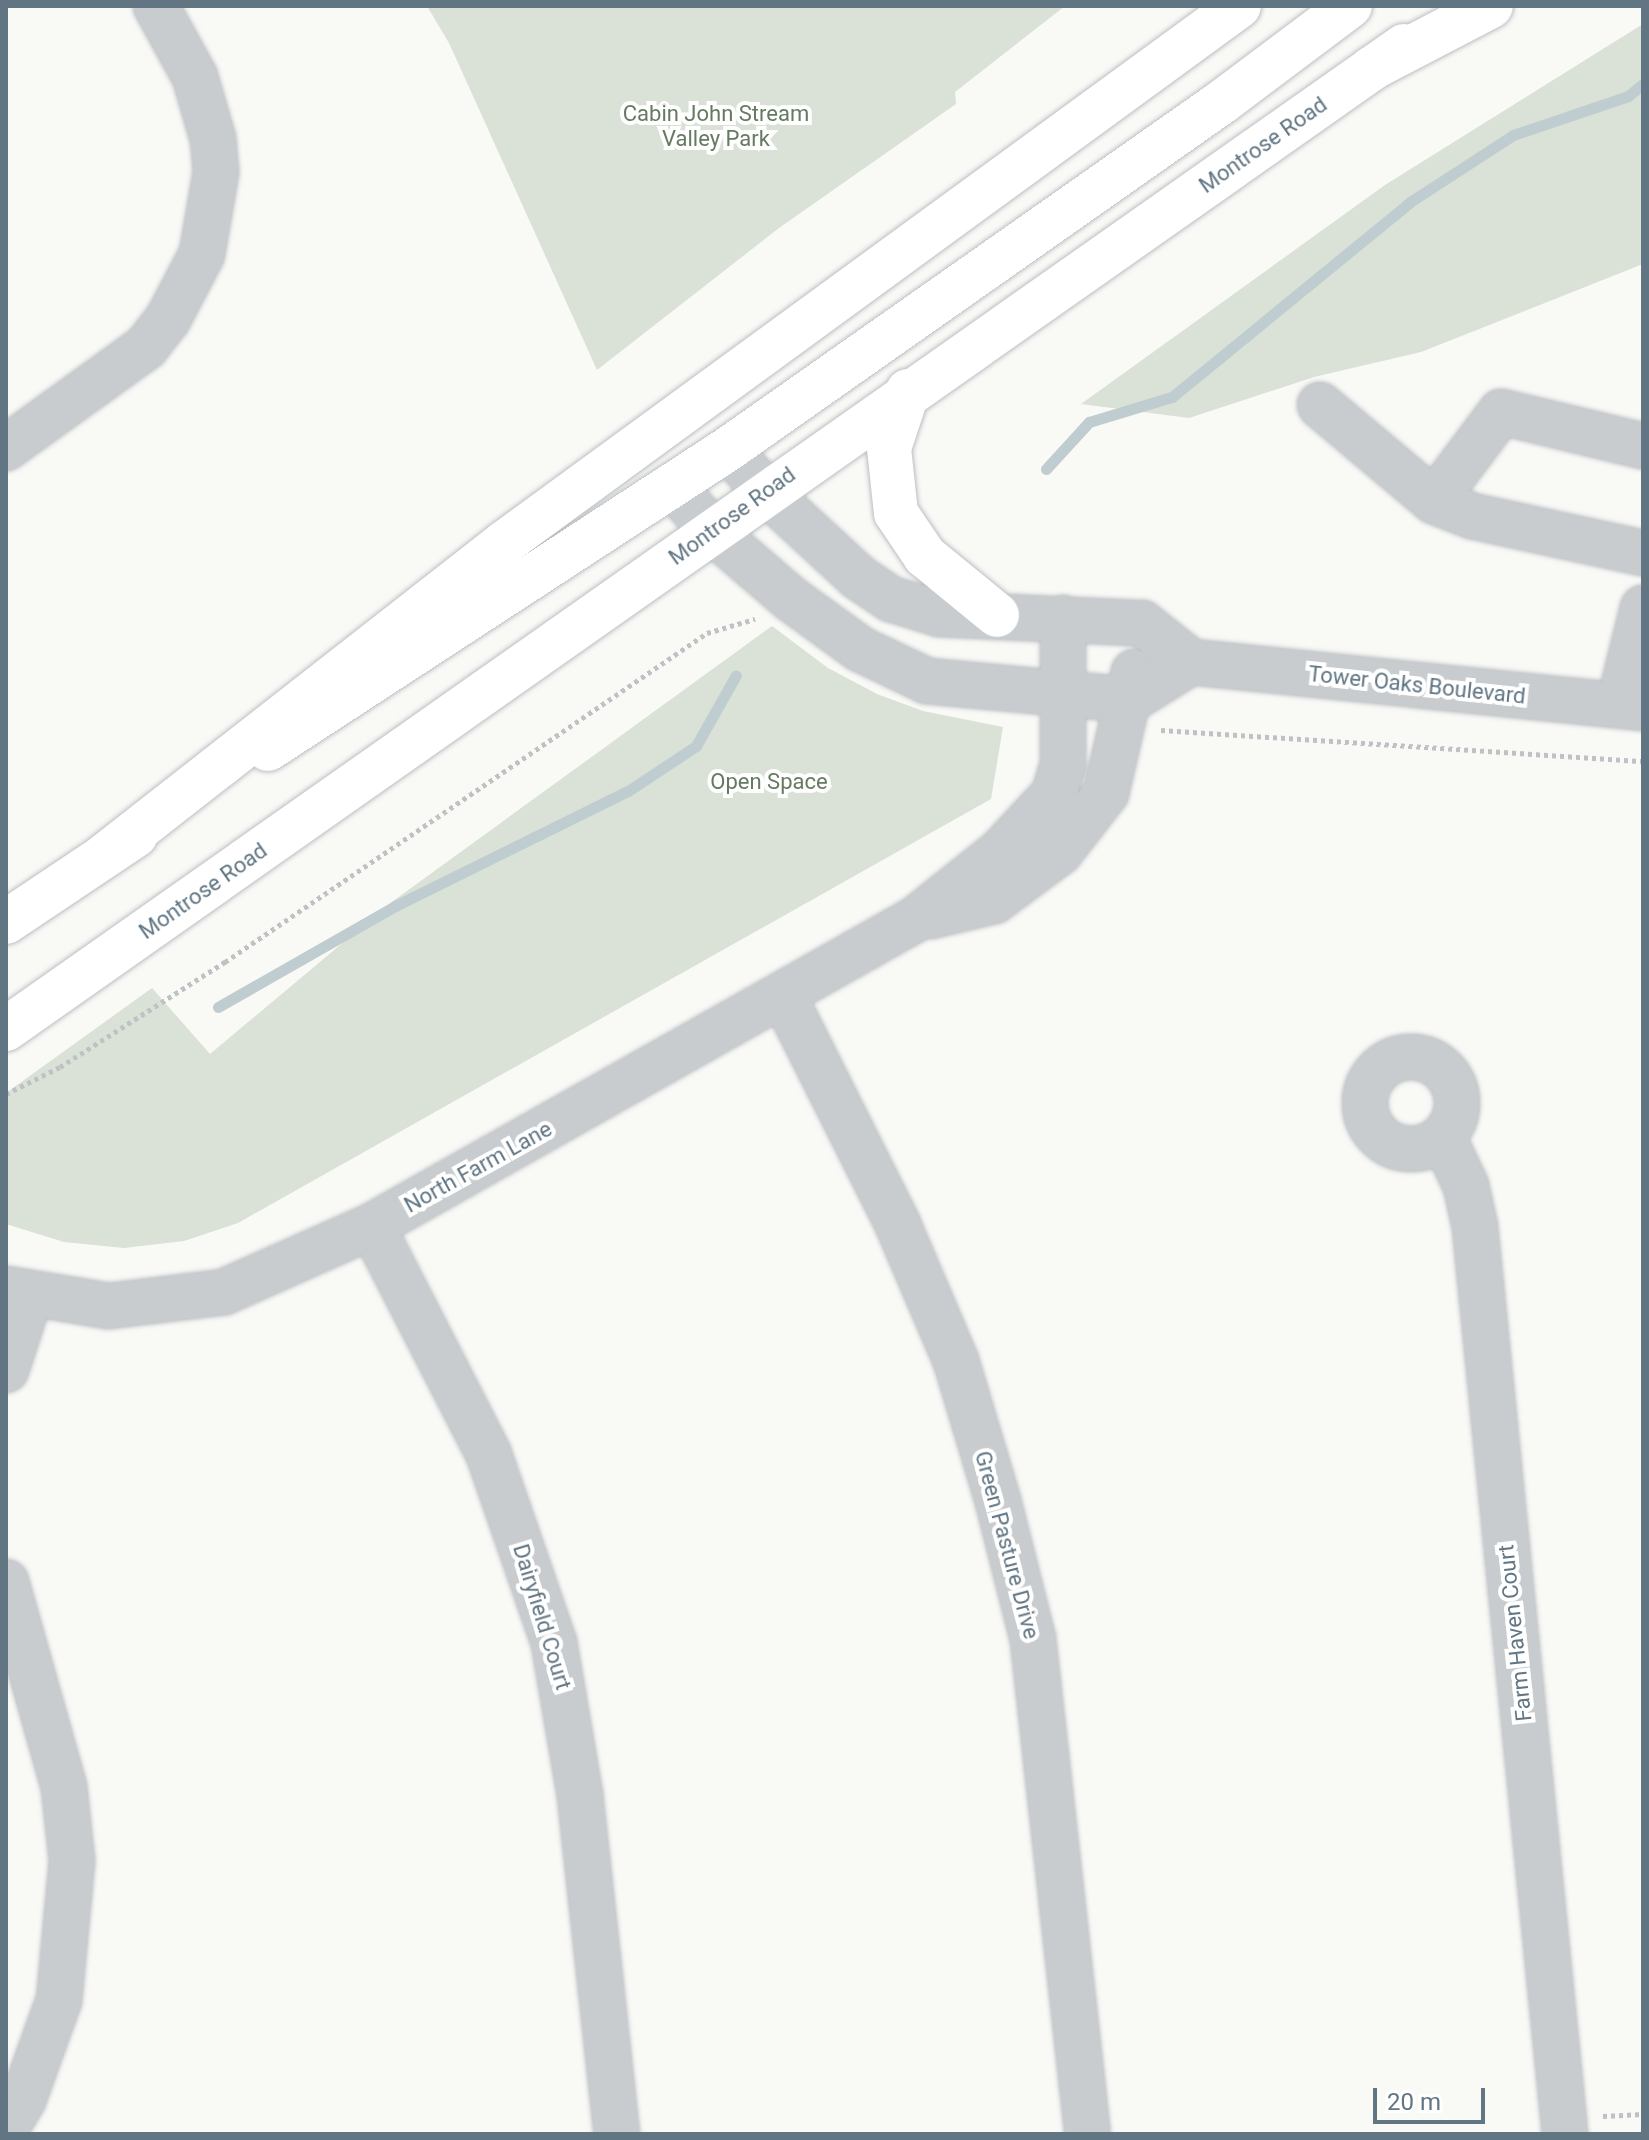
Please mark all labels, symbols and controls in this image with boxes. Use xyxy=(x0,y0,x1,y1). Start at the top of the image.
street label: Montrose Road xyxy=(1194,91,1332,199)
park label: Cabin John Stream Valley Park xyxy=(623,100,809,152)
street label: Montrose Road xyxy=(664,461,800,571)
street label: Tower Oaks Boulevard xyxy=(1307,660,1527,710)
park label: Open Space xyxy=(710,769,828,795)
street label: Montrose Road xyxy=(134,837,272,945)
street label: North Farm Lane xyxy=(400,1116,556,1218)
street label: Green Pasture Drive xyxy=(969,1448,1045,1642)
street label: Dairyfield Court xyxy=(507,1541,577,1693)
street label: Farm Haven Court xyxy=(1493,1543,1537,1723)
scale bar xyxy=(1377,2072,1489,2122)
text: 20 m xyxy=(1387,2088,1441,2116)

